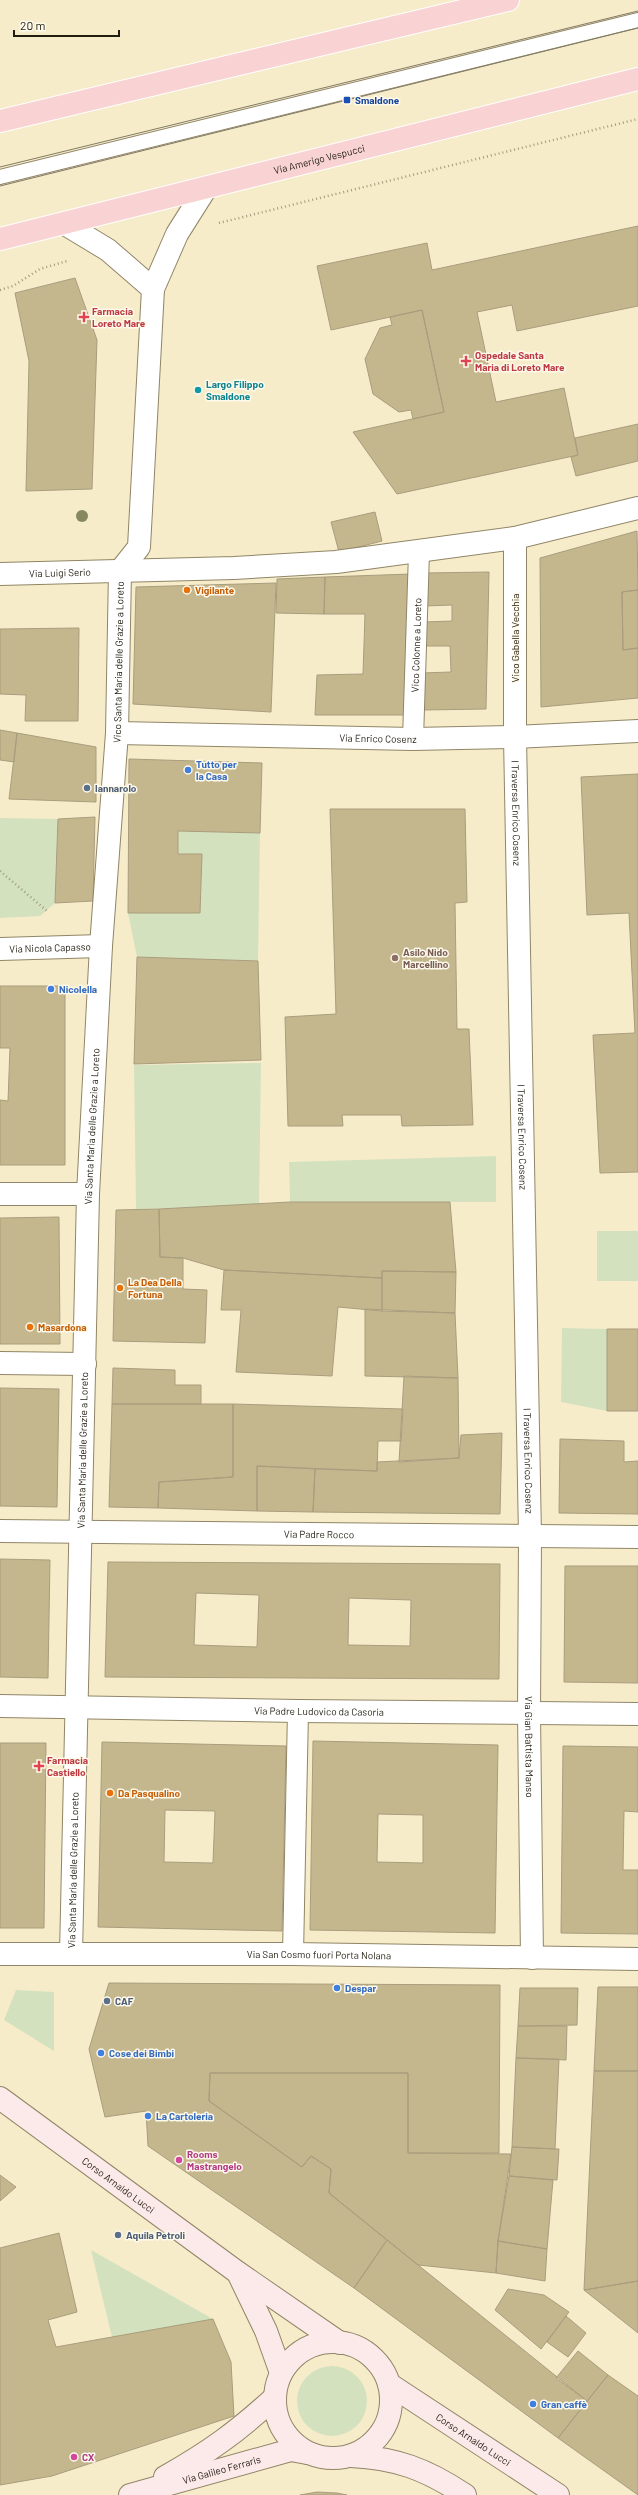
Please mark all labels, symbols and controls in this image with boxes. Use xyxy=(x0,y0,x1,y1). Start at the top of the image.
scale bar xyxy=(14,12,119,38)
text: 20 m xyxy=(20,18,46,32)
place label: Smaldone xyxy=(355,94,400,106)
marker: Smaldone xyxy=(342,95,352,105)
street label: Via Amerigo Vespucci xyxy=(272,142,366,176)
place label: Farmacia Loreto Mare xyxy=(92,305,146,329)
marker: Farmacia Loreto Mare xyxy=(79,312,89,322)
place label: Ospedale Santa Maria di Loreto Mare xyxy=(475,349,565,373)
marker: Ospedale Santa Maria di Loreto Mare xyxy=(460,355,472,367)
place label: Largo Filippo Smaldone xyxy=(206,378,264,402)
marker: Largo Filippo Smaldone xyxy=(193,385,203,395)
street label: Via Luigi Serio xyxy=(29,566,91,579)
street label: Vico Santa Maria delle Grazie a Loreto xyxy=(110,581,126,744)
place label: Vigilante xyxy=(195,584,235,596)
marker: Vigilante xyxy=(182,585,192,595)
street label: Vico Gabella Vecchia xyxy=(509,594,521,682)
street label: Vico Colonne a Loreto xyxy=(409,598,424,692)
street label: Via Enrico Cosenz xyxy=(339,732,417,745)
place label: Tutto per la Casa xyxy=(196,758,237,782)
street label: I Traversa Enrico Cosenz xyxy=(509,760,523,867)
marker: Tutto per la Casa xyxy=(183,765,193,775)
place label: Iannarolo xyxy=(95,782,137,794)
marker: Iannarolo xyxy=(82,783,92,793)
street label: Via Nicola Capasso xyxy=(9,940,91,955)
place label: Asilo Nido Marcellino xyxy=(403,946,449,970)
marker: Asilo Nido Marcellino xyxy=(390,953,400,963)
place label: Nicolella xyxy=(59,983,97,995)
marker: Nicolella xyxy=(46,984,56,994)
street label: Via Santa Maria delle Grazie a Loreto xyxy=(82,1048,102,1205)
street label: I Traversa Enrico Cosenz xyxy=(516,1084,530,1190)
place label: La Dea Della Fortuna xyxy=(128,1276,182,1300)
marker: La Dea Della Fortuna xyxy=(115,1283,125,1293)
place label: Masardona xyxy=(38,1321,86,1333)
marker: Masardona xyxy=(25,1322,35,1332)
street label: Via Santa Maria delle Grazie a Loreto xyxy=(75,1372,90,1528)
street label: I Traversa Enrico Cosenz xyxy=(522,1408,536,1514)
street label: Via Padre Rocco xyxy=(284,1528,354,1540)
street label: Via Gian Battista Manso xyxy=(523,1696,536,1798)
street label: Via Padre Ludovico da Casoria xyxy=(254,1704,384,1718)
place label: Farmacia Castiello xyxy=(47,1754,88,1778)
marker: Farmacia Castiello xyxy=(34,1761,44,1771)
place label: Da Pasqualino xyxy=(118,1787,180,1799)
marker: Da Pasqualino xyxy=(105,1788,115,1798)
street label: Via Santa Maria delle Grazie a Loreto xyxy=(65,1792,81,1948)
street label: Via San Cosmo fuori Porta Nolana xyxy=(247,1948,391,1961)
place label: Despar xyxy=(345,1982,377,1994)
marker: Despar xyxy=(332,1983,342,1993)
place label: CAF xyxy=(115,1995,134,2007)
marker: CAF xyxy=(102,1996,112,2006)
place label: Cose dei Bimbi xyxy=(109,2047,175,2059)
marker: Cose dei Bimbi xyxy=(96,2048,106,2058)
place label: La Cartoleria xyxy=(156,2110,213,2122)
marker: La Cartoleria xyxy=(143,2111,153,2121)
place label: Rooms Mastrangelo xyxy=(187,2148,242,2172)
street label: Corso Arnaldo Lucci xyxy=(80,2154,157,2216)
marker: Rooms Mastrangelo xyxy=(174,2155,184,2165)
place label: Aquila Petroli xyxy=(126,2229,185,2241)
marker: Aquila Petroli xyxy=(113,2230,123,2240)
place label: Gran caffè xyxy=(541,2398,588,2410)
marker: Gran caffè xyxy=(528,2399,538,2409)
street label: Corso Arnaldo Lucci xyxy=(434,2411,513,2468)
place label: CX xyxy=(82,2451,95,2463)
marker: CX xyxy=(69,2452,79,2462)
street label: Via Galileo Ferraris xyxy=(181,2453,262,2486)

